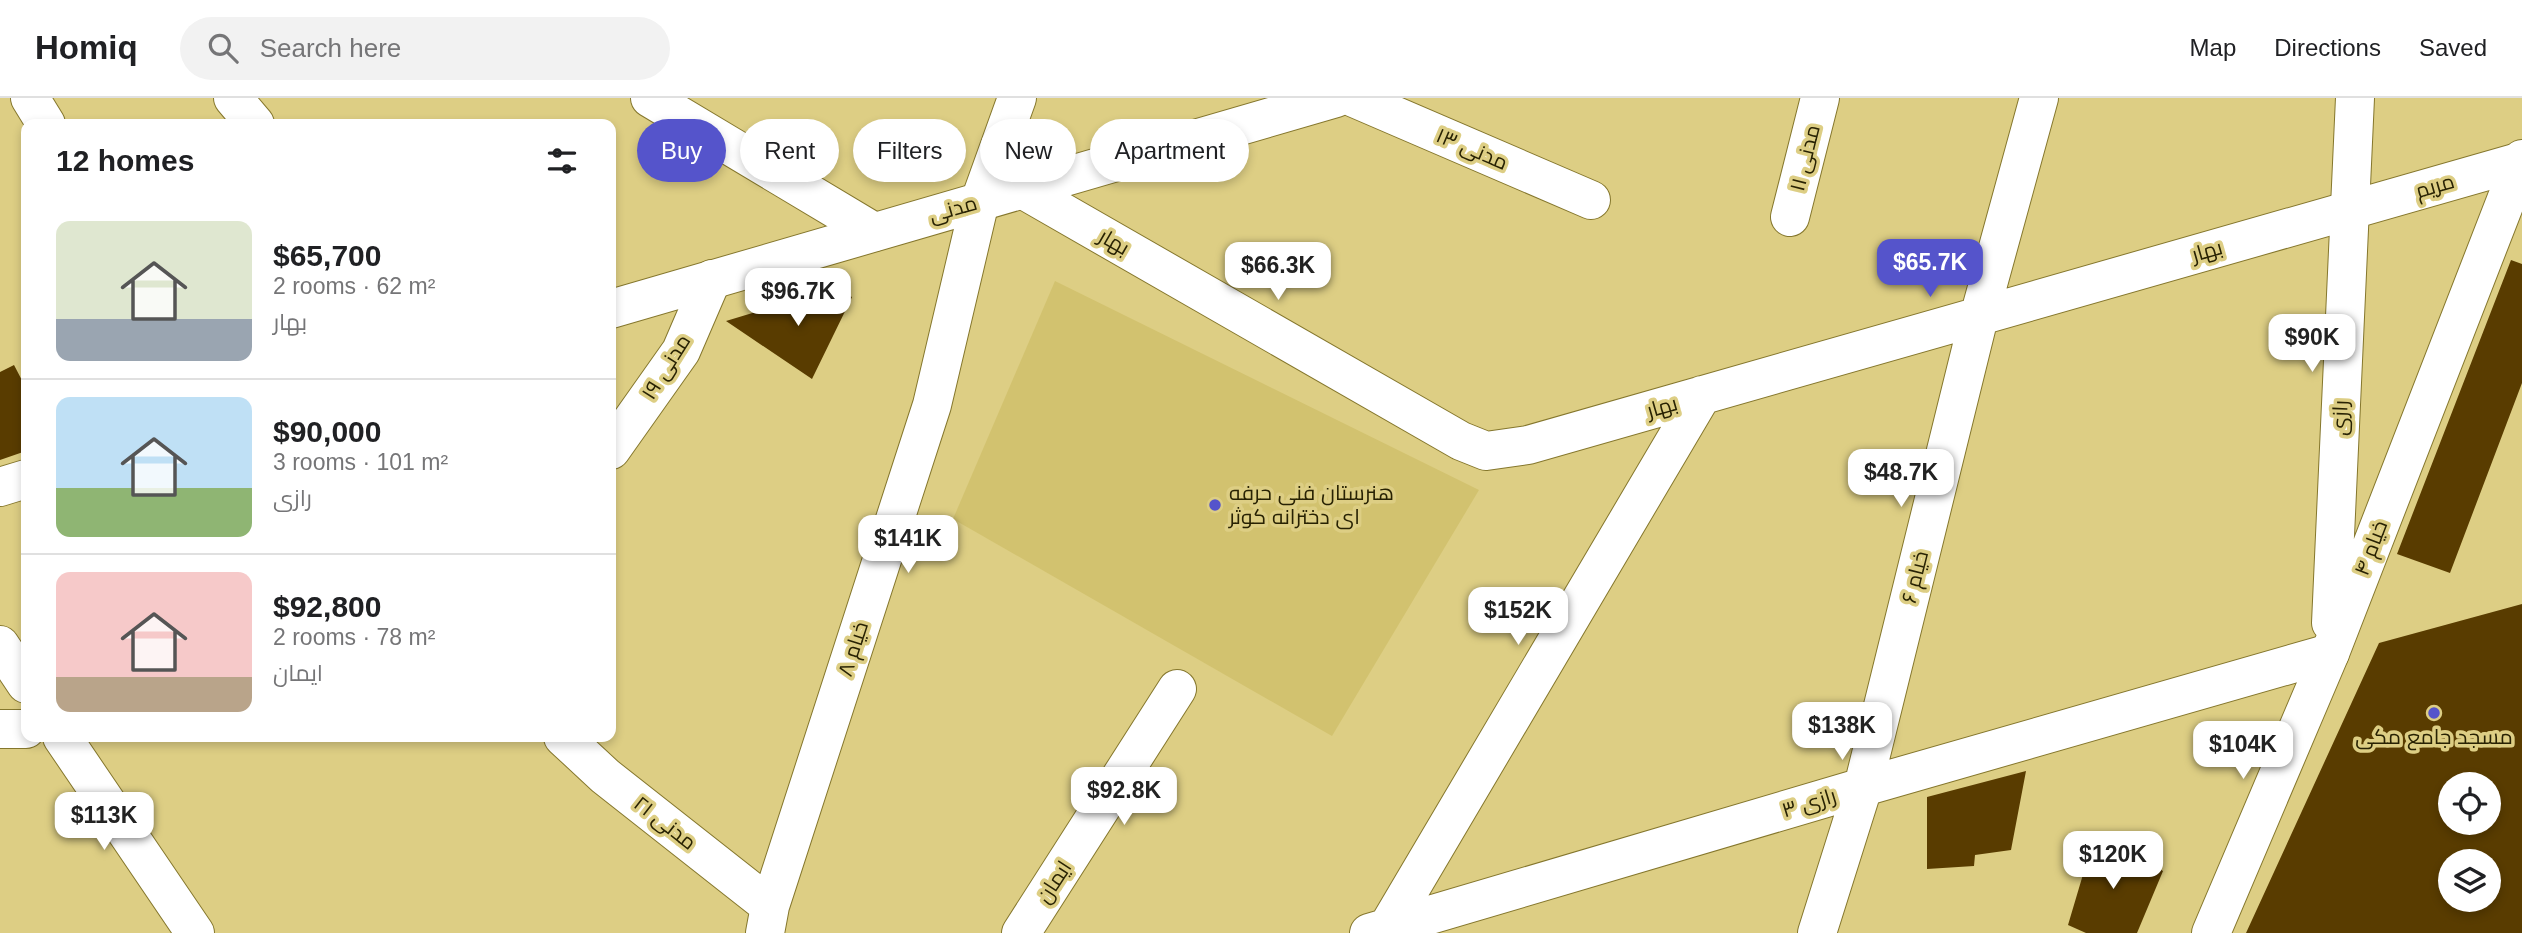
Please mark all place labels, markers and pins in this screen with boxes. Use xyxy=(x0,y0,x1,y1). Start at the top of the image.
pin: $65.7K xyxy=(1873,240,1987,299)
pin: $66.3K xyxy=(1221,242,1335,302)
pin: $96.7K xyxy=(741,268,855,328)
pin: $90K xyxy=(2271,314,2353,374)
pin: $48.7K xyxy=(1844,450,1958,509)
place label: هنرستان فنی حرفه ای دخترانه کوثر xyxy=(1228,481,1394,530)
marker: هنرستان فنی حرفه ای دخترانه کوثر xyxy=(1207,497,1223,513)
pin: $141K xyxy=(859,516,957,575)
pin: $152K xyxy=(1469,588,1567,647)
pin: $138K xyxy=(1793,702,1891,762)
marker: مسجد جامع مکی xyxy=(2426,705,2442,721)
pin: $104K xyxy=(2194,722,2292,781)
place label: مسجد جامع مکی xyxy=(2355,725,2513,751)
pin: $92.8K xyxy=(1067,768,1181,827)
pin: $113K xyxy=(55,792,153,852)
pin: $120K xyxy=(2064,832,2162,891)

